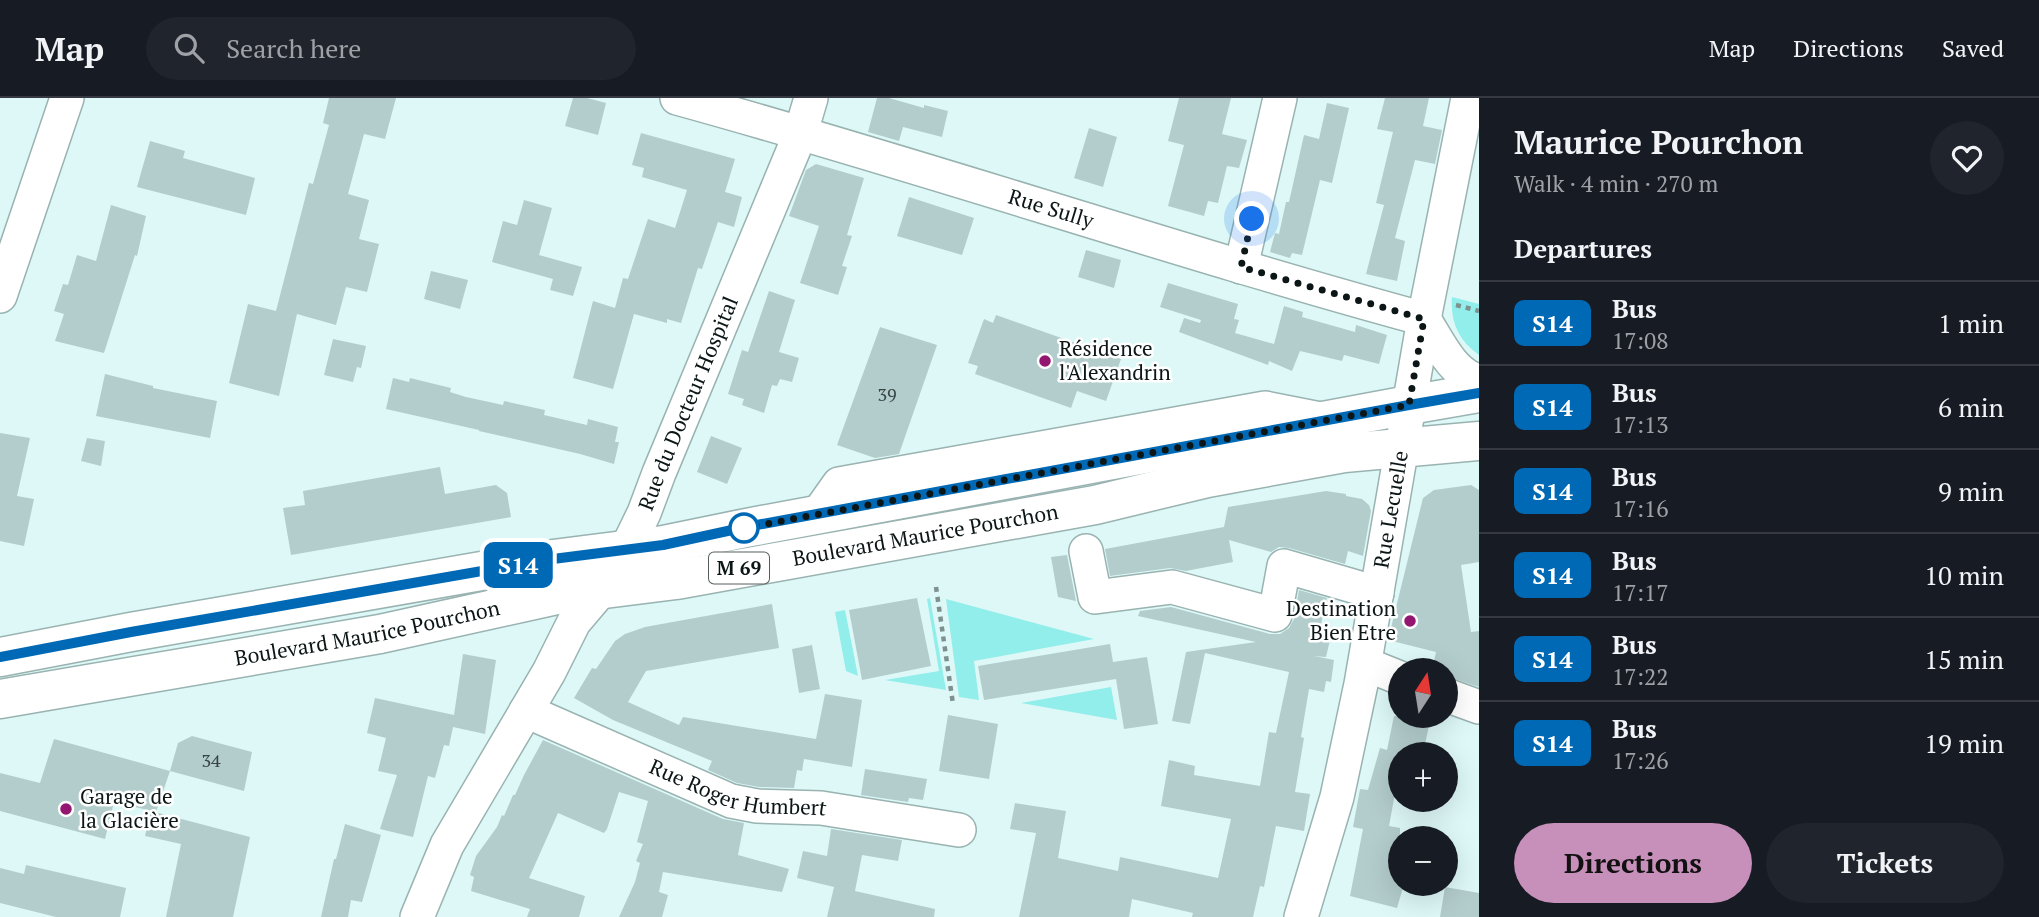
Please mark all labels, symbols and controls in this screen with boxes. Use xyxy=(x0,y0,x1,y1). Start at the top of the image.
search box xyxy=(146,17,636,80)
text: Map xyxy=(35,27,104,70)
icon: search xyxy=(170,29,208,67)
text: Search here xyxy=(226,31,361,65)
text: Map xyxy=(1709,32,1755,64)
text: Directions xyxy=(1793,32,1904,64)
text: Saved xyxy=(1942,32,2004,64)
text: Maurice Pourchon xyxy=(1514,120,1803,163)
button: heart xyxy=(1930,121,2004,195)
text: Walk · 4 min · 270 m xyxy=(1514,168,1718,199)
street label: Rue Sully xyxy=(1005,182,1098,234)
your location xyxy=(1234,201,1269,236)
text: Departures xyxy=(1514,231,1652,265)
text: Bus xyxy=(1612,291,1657,325)
street label: Rue du Docteur Hospital xyxy=(631,292,744,514)
text: 1 min xyxy=(1938,306,2004,340)
text: S14 xyxy=(1532,307,1573,339)
text: 17:08 xyxy=(1612,325,1669,356)
place label: Résidence l'Alexandrin xyxy=(1059,334,1171,386)
marker: Résidence l'Alexandrin xyxy=(1037,353,1053,369)
text: Bus xyxy=(1612,375,1657,409)
house number: 39 xyxy=(877,382,897,406)
text: 6 min xyxy=(1938,390,2004,424)
text: S14 xyxy=(1532,391,1573,423)
text: 17:13 xyxy=(1612,409,1669,440)
street label: Rue Lecuelle xyxy=(1366,448,1414,570)
text: Bus xyxy=(1612,459,1657,493)
text: 9 min xyxy=(1938,474,2004,508)
text: S14 xyxy=(1532,475,1573,507)
text: 17:16 xyxy=(1612,493,1669,524)
street label: Boulevard Maurice Pourchon xyxy=(790,497,1061,572)
unlabelled marker xyxy=(729,513,759,543)
line badge: S14 xyxy=(478,542,558,588)
text: Bus xyxy=(1612,543,1657,577)
text: S14 xyxy=(498,549,538,581)
road number: M 69 xyxy=(709,552,769,583)
text: 10 min xyxy=(1924,558,2004,592)
text: S14 xyxy=(1532,559,1573,591)
text: 17:17 xyxy=(1612,577,1669,608)
street label: Boulevard Maurice Pourchon xyxy=(232,593,503,672)
place label: Destination Bien Etre xyxy=(1286,594,1397,646)
marker: Destination Bien Etre xyxy=(1402,613,1418,629)
text: Bus xyxy=(1612,627,1657,661)
text: 15 min xyxy=(1924,642,2004,676)
text: S14 xyxy=(1532,643,1573,675)
north arrow xyxy=(1388,658,1458,728)
map controls xyxy=(1388,658,1458,896)
text: 17:22 xyxy=(1612,661,1669,692)
text: Bus xyxy=(1612,711,1657,745)
text: 19 min xyxy=(1924,726,2004,760)
text: S14 xyxy=(1532,727,1573,759)
button: + xyxy=(1388,742,1458,812)
text: 17:26 xyxy=(1612,745,1669,776)
house number: 34 xyxy=(201,748,221,772)
street label: Rue Roger Humbert xyxy=(645,752,829,822)
place label: Garage de la Glacière xyxy=(80,782,179,834)
marker: Garage de la Glacière xyxy=(58,801,74,817)
button: Directions xyxy=(1514,823,1752,903)
button: Tickets xyxy=(1766,823,2004,903)
button: − xyxy=(1388,826,1458,896)

